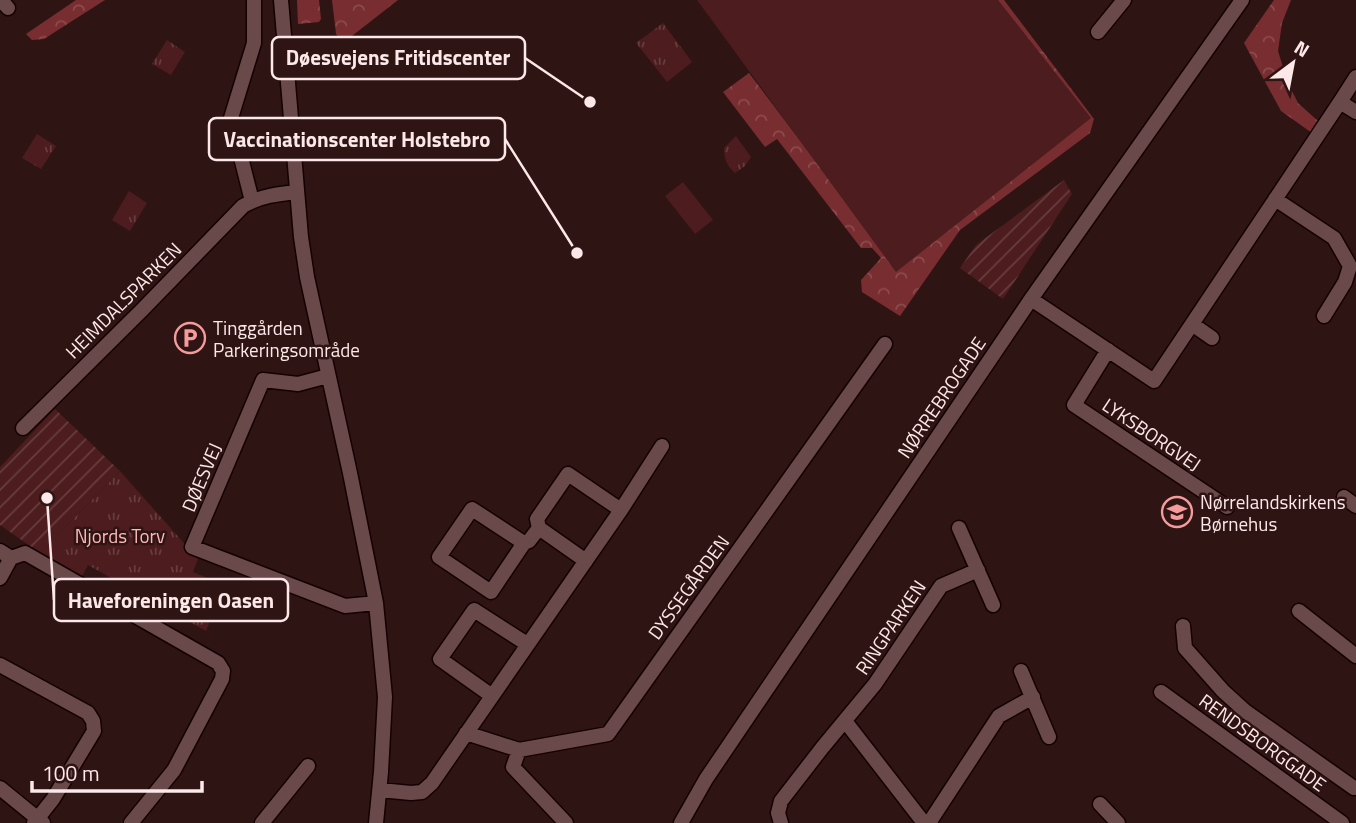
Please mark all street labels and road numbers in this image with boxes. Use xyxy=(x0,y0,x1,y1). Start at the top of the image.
street label: HEIMDALSPARKEN xyxy=(58,235,188,365)
street label: NØRREBROGADE xyxy=(890,330,992,464)
street label: LYKSBORGVEJ xyxy=(1097,390,1207,478)
street label: DØESVEJ xyxy=(174,438,228,516)
street label: DYSSEGÅRDEN xyxy=(640,529,736,645)
street label: RINGPARKEN xyxy=(848,574,932,680)
street label: RENDSBORGGADE xyxy=(1193,686,1333,798)

